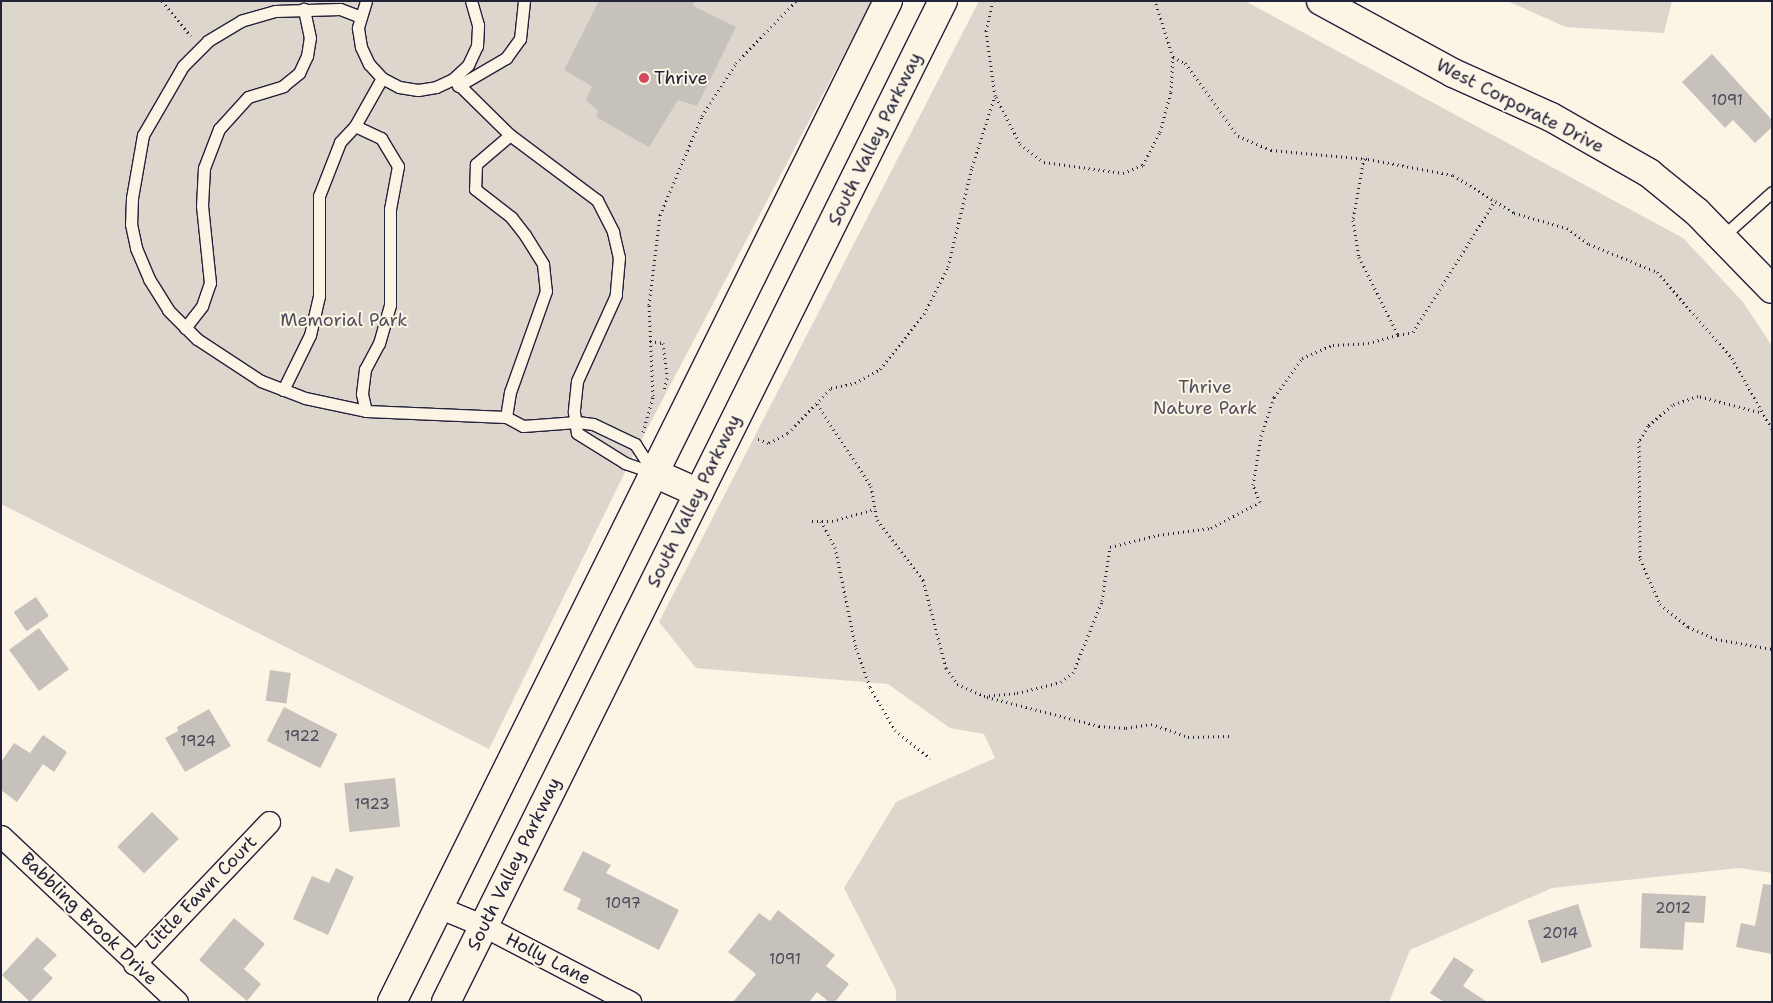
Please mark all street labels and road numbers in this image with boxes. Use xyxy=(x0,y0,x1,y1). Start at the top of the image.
street label: South Valley Parkway xyxy=(824,49,926,229)
street label: West Corporate Drive xyxy=(1432,54,1608,158)
street label: South Valley Parkway xyxy=(643,411,745,591)
street label: South Valley Parkway xyxy=(463,774,565,954)
street label: Little Fawn Court xyxy=(141,831,261,955)
street label: Babbling Brook Drive xyxy=(16,848,162,990)
street label: Holly Lane xyxy=(502,928,594,990)

